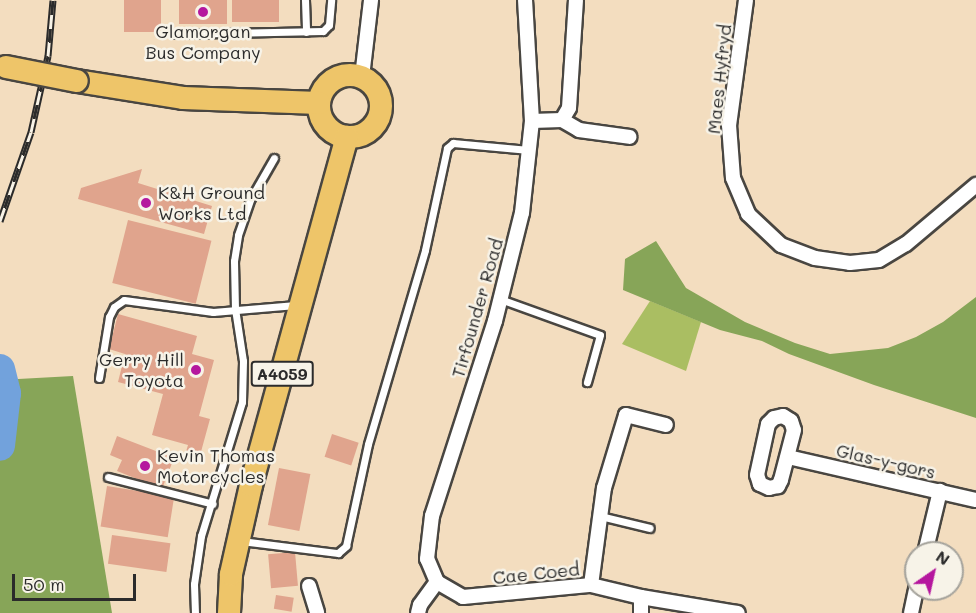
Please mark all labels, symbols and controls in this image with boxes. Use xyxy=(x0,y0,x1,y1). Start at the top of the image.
marker: Glamorgan Bus Company xyxy=(196,5,210,19)
place label: Glamorgan Bus Company xyxy=(145,21,261,63)
street label: Maes Hyfryd xyxy=(702,23,736,135)
place label: K&H Ground Works Ltd xyxy=(158,182,265,224)
marker: K&H Ground Works Ltd xyxy=(139,196,153,210)
street label: Tirfounder Road xyxy=(447,236,507,380)
place label: Gerry Hill Toyota xyxy=(99,349,184,392)
road number: A4059 xyxy=(250,361,314,387)
marker: Gerry Hill Toyota xyxy=(189,363,203,377)
street label: Glas-y-gors xyxy=(834,439,938,483)
place label: Kevin Thomas Motorcycles xyxy=(157,445,275,488)
marker: Kevin Thomas Motorcycles xyxy=(138,459,152,473)
north arrow xyxy=(904,541,964,601)
text: N xyxy=(932,545,954,569)
street label: Cae Coed xyxy=(492,558,580,588)
scale bar xyxy=(15,562,140,600)
text: 50 m xyxy=(23,572,65,596)

